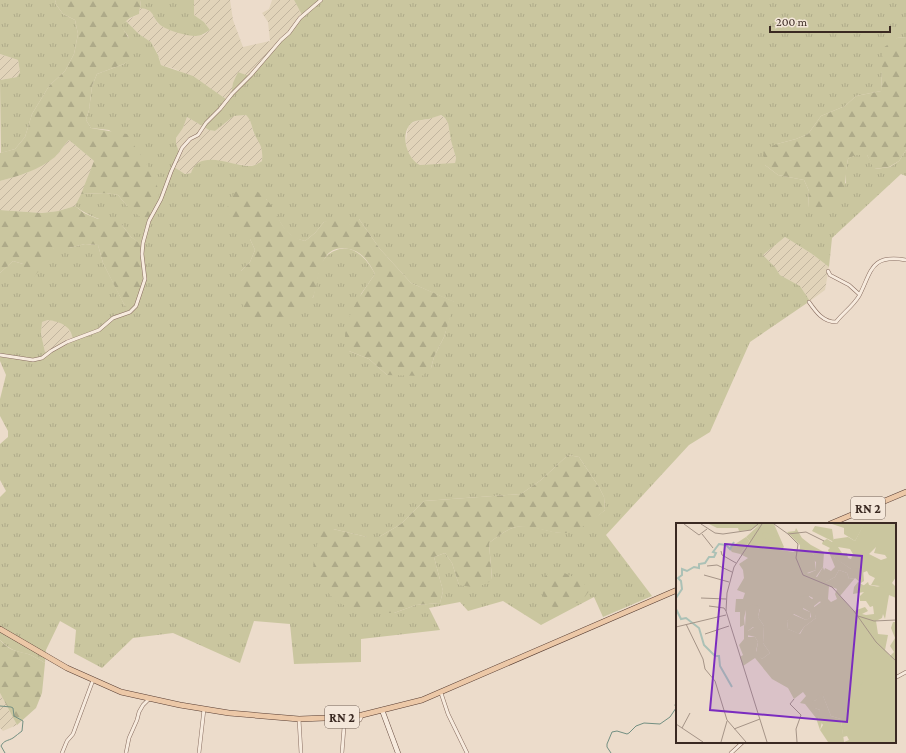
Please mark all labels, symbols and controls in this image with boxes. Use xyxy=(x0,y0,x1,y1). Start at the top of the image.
scale bar xyxy=(770,8,890,34)
text: 200 m xyxy=(776,15,808,29)
road number: RN 2 xyxy=(851,497,885,519)
inset map xyxy=(676,523,896,743)
road number: RN 2 xyxy=(325,706,359,728)

